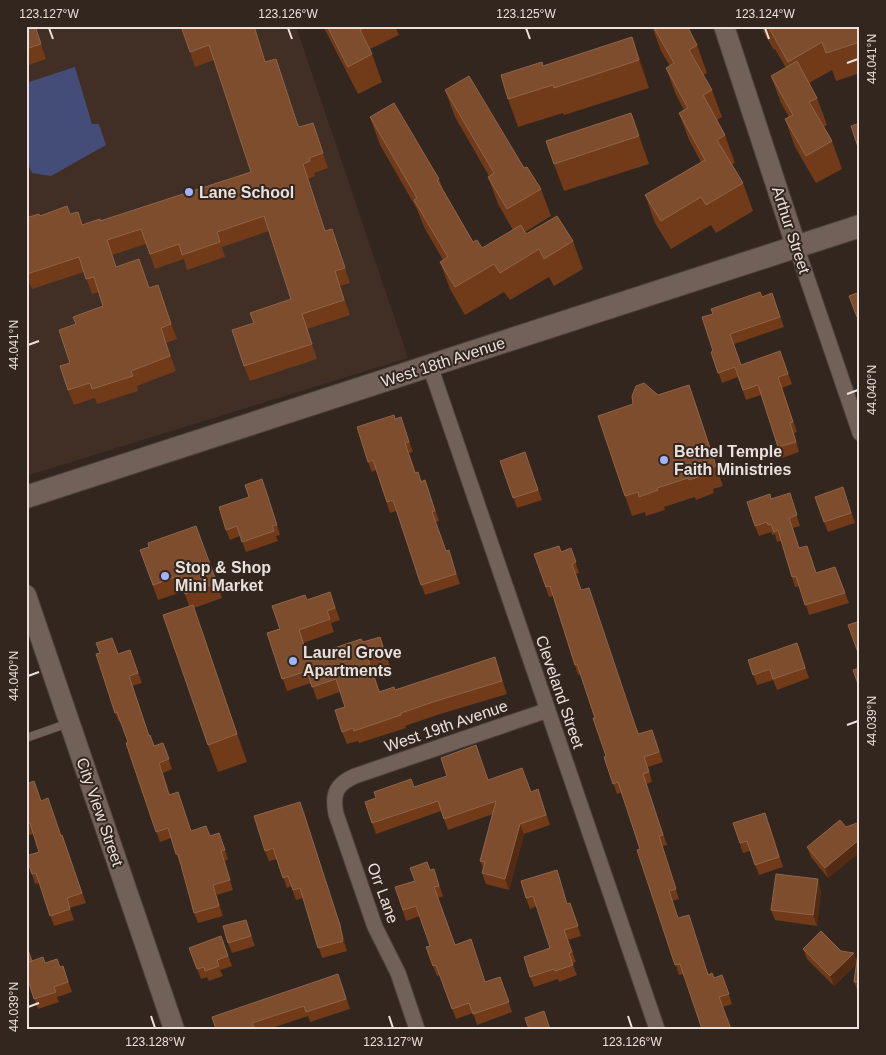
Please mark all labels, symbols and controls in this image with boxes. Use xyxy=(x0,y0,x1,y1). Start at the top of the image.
text: 123.127°W xyxy=(19,7,79,21)
text: 123.126°W xyxy=(258,7,318,21)
text: 123.125°W xyxy=(496,7,556,21)
text: 123.124°W xyxy=(735,7,795,21)
text: 44.041°N xyxy=(865,34,879,84)
place label: Lane School xyxy=(199,184,294,201)
street label: Arthur Street xyxy=(769,184,813,276)
marker: Lane School xyxy=(183,186,195,198)
text: 44.041°N xyxy=(7,320,21,370)
street label: West 18th Avenue xyxy=(379,334,507,390)
text: 44.040°N xyxy=(865,365,879,415)
place label: Bethel Temple Faith Ministries xyxy=(674,443,791,478)
marker: Bethel Temple Faith Ministries xyxy=(658,454,670,466)
place label: Stop & Shop Mini Market xyxy=(175,559,271,594)
marker: Stop & Shop Mini Market xyxy=(159,570,171,582)
street label: Cleveland Street xyxy=(533,633,587,751)
place label: Laurel Grove Apartments xyxy=(303,644,402,679)
text: 44.040°N xyxy=(7,651,21,701)
marker: Laurel Grove Apartments xyxy=(287,655,299,667)
text: 44.039°N xyxy=(865,696,879,746)
street label: West 19th Avenue xyxy=(382,697,510,755)
street label: City View Street xyxy=(73,756,127,869)
street label: Orr Lane xyxy=(364,860,402,926)
text: 44.039°N xyxy=(7,982,21,1032)
text: 123.128°W xyxy=(125,1035,185,1049)
text: 123.127°W xyxy=(363,1035,423,1049)
text: 123.126°W xyxy=(602,1035,662,1049)

